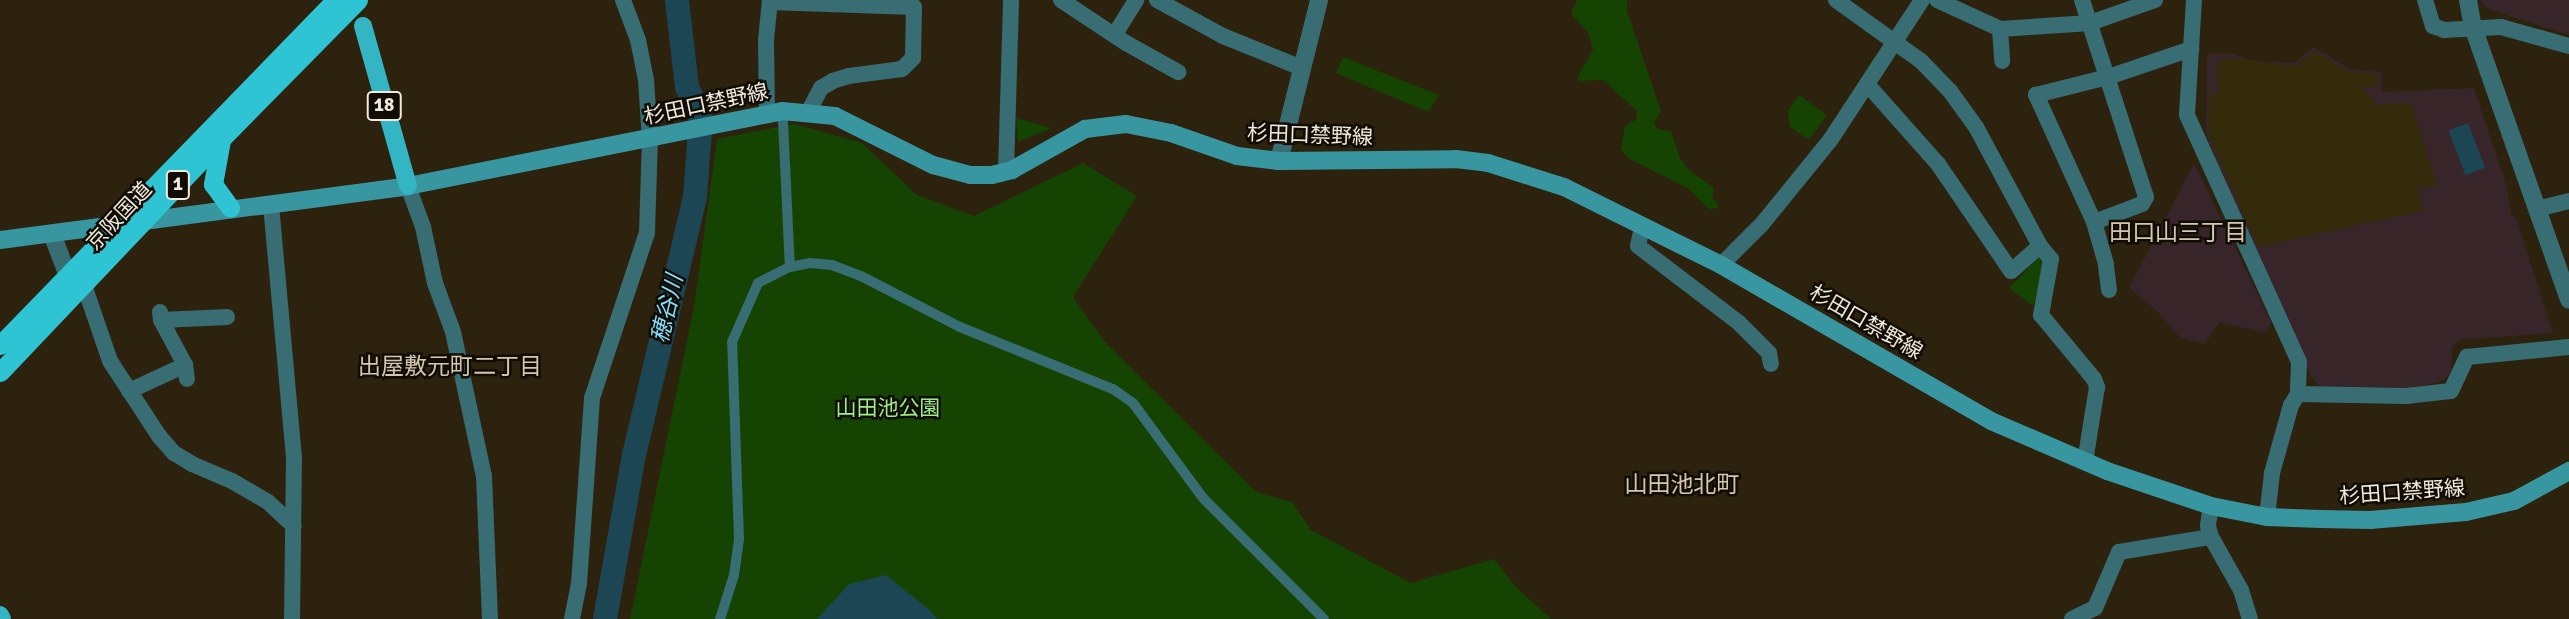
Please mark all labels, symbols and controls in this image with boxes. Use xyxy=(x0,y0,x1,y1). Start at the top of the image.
street label: 杉田口禁野線 xyxy=(642,79,770,129)
road number: 18 xyxy=(366,90,402,122)
street label: 杉田口禁野線 xyxy=(1247,120,1373,150)
road number: 1 xyxy=(166,169,190,200)
street label: 京阪国道 xyxy=(81,177,157,255)
district label: 田口山三丁目 xyxy=(2109,219,2247,247)
water label: 穂谷川 xyxy=(647,272,689,346)
street label: 杉田口禁野線 xyxy=(1805,280,1927,364)
district label: 出屋敷元町二丁目 xyxy=(358,353,542,381)
park label: 山田池公園 xyxy=(836,395,940,421)
district label: 山田池北町 xyxy=(1625,471,1739,499)
street label: 杉田口禁野線 xyxy=(2338,475,2466,509)

